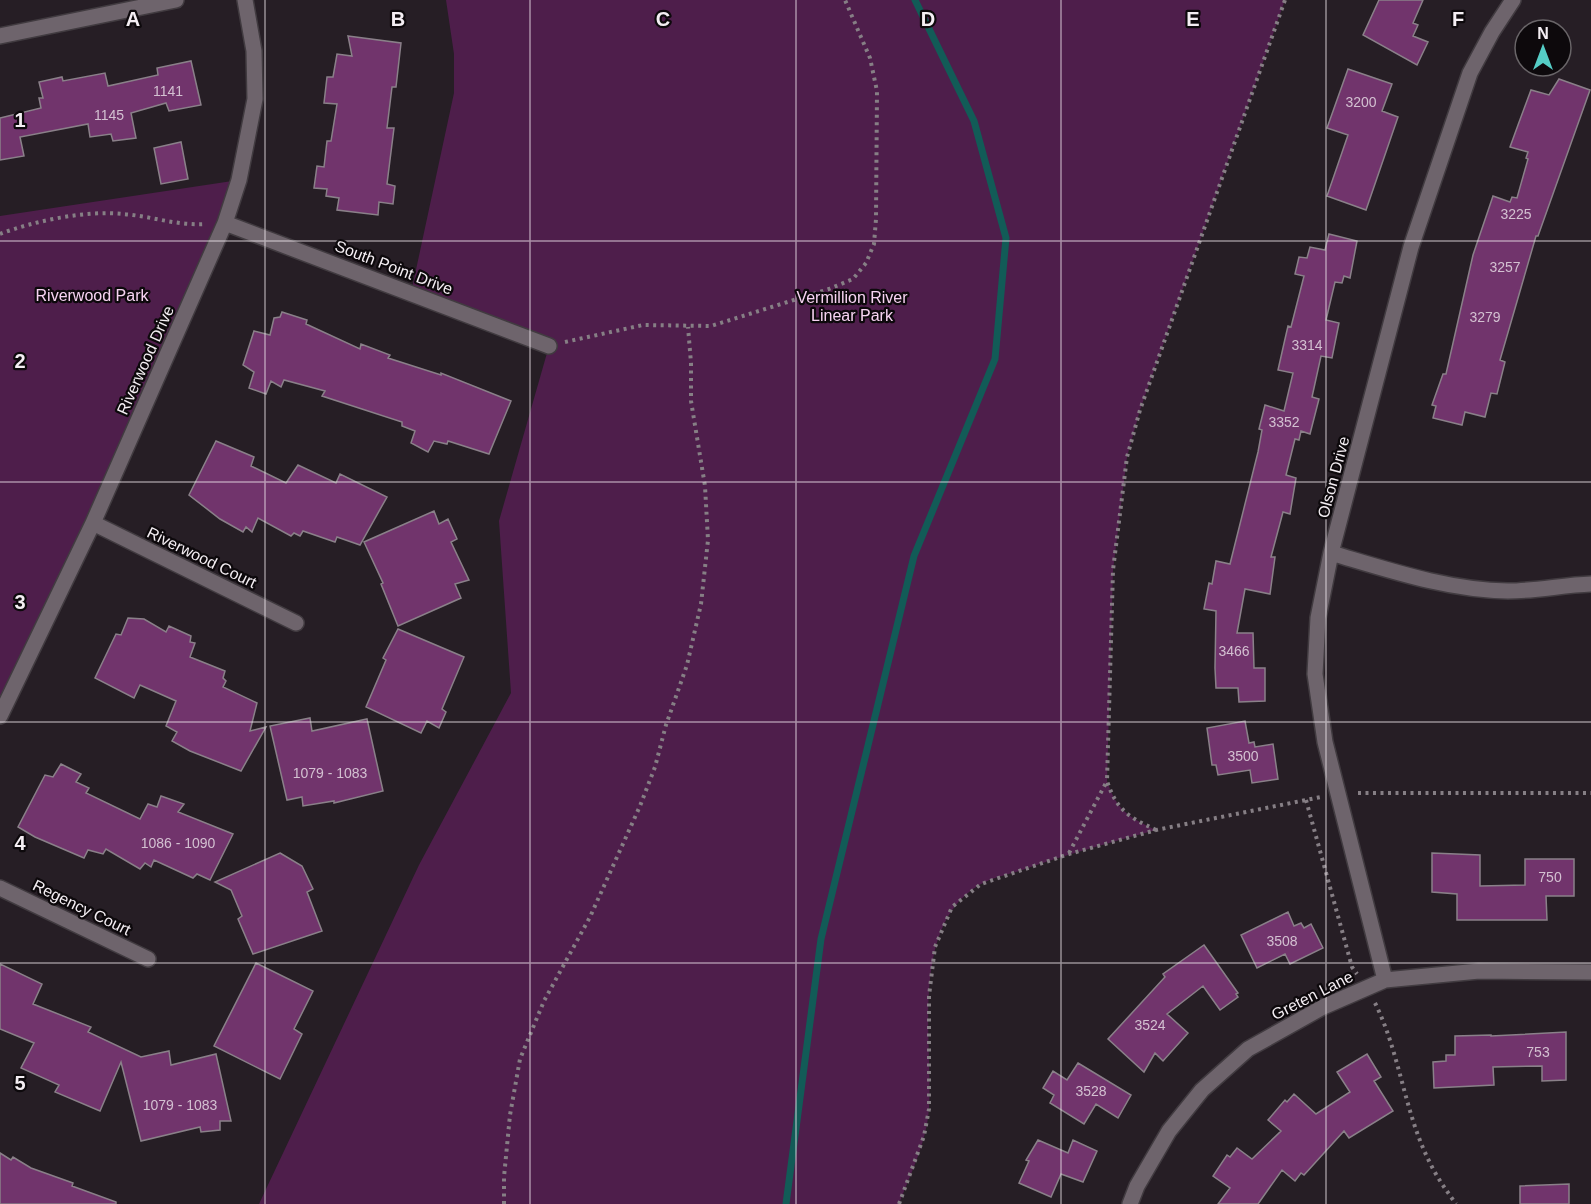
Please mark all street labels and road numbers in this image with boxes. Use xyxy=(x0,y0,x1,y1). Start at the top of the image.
street label: South Point Drive xyxy=(333,237,455,298)
street label: Riverwood Drive xyxy=(114,303,177,417)
street label: Olson Drive xyxy=(1314,434,1353,520)
street label: Riverwood Court xyxy=(145,524,260,591)
street label: Regency Court xyxy=(30,876,134,939)
street label: Greten Lane xyxy=(1269,968,1356,1023)

